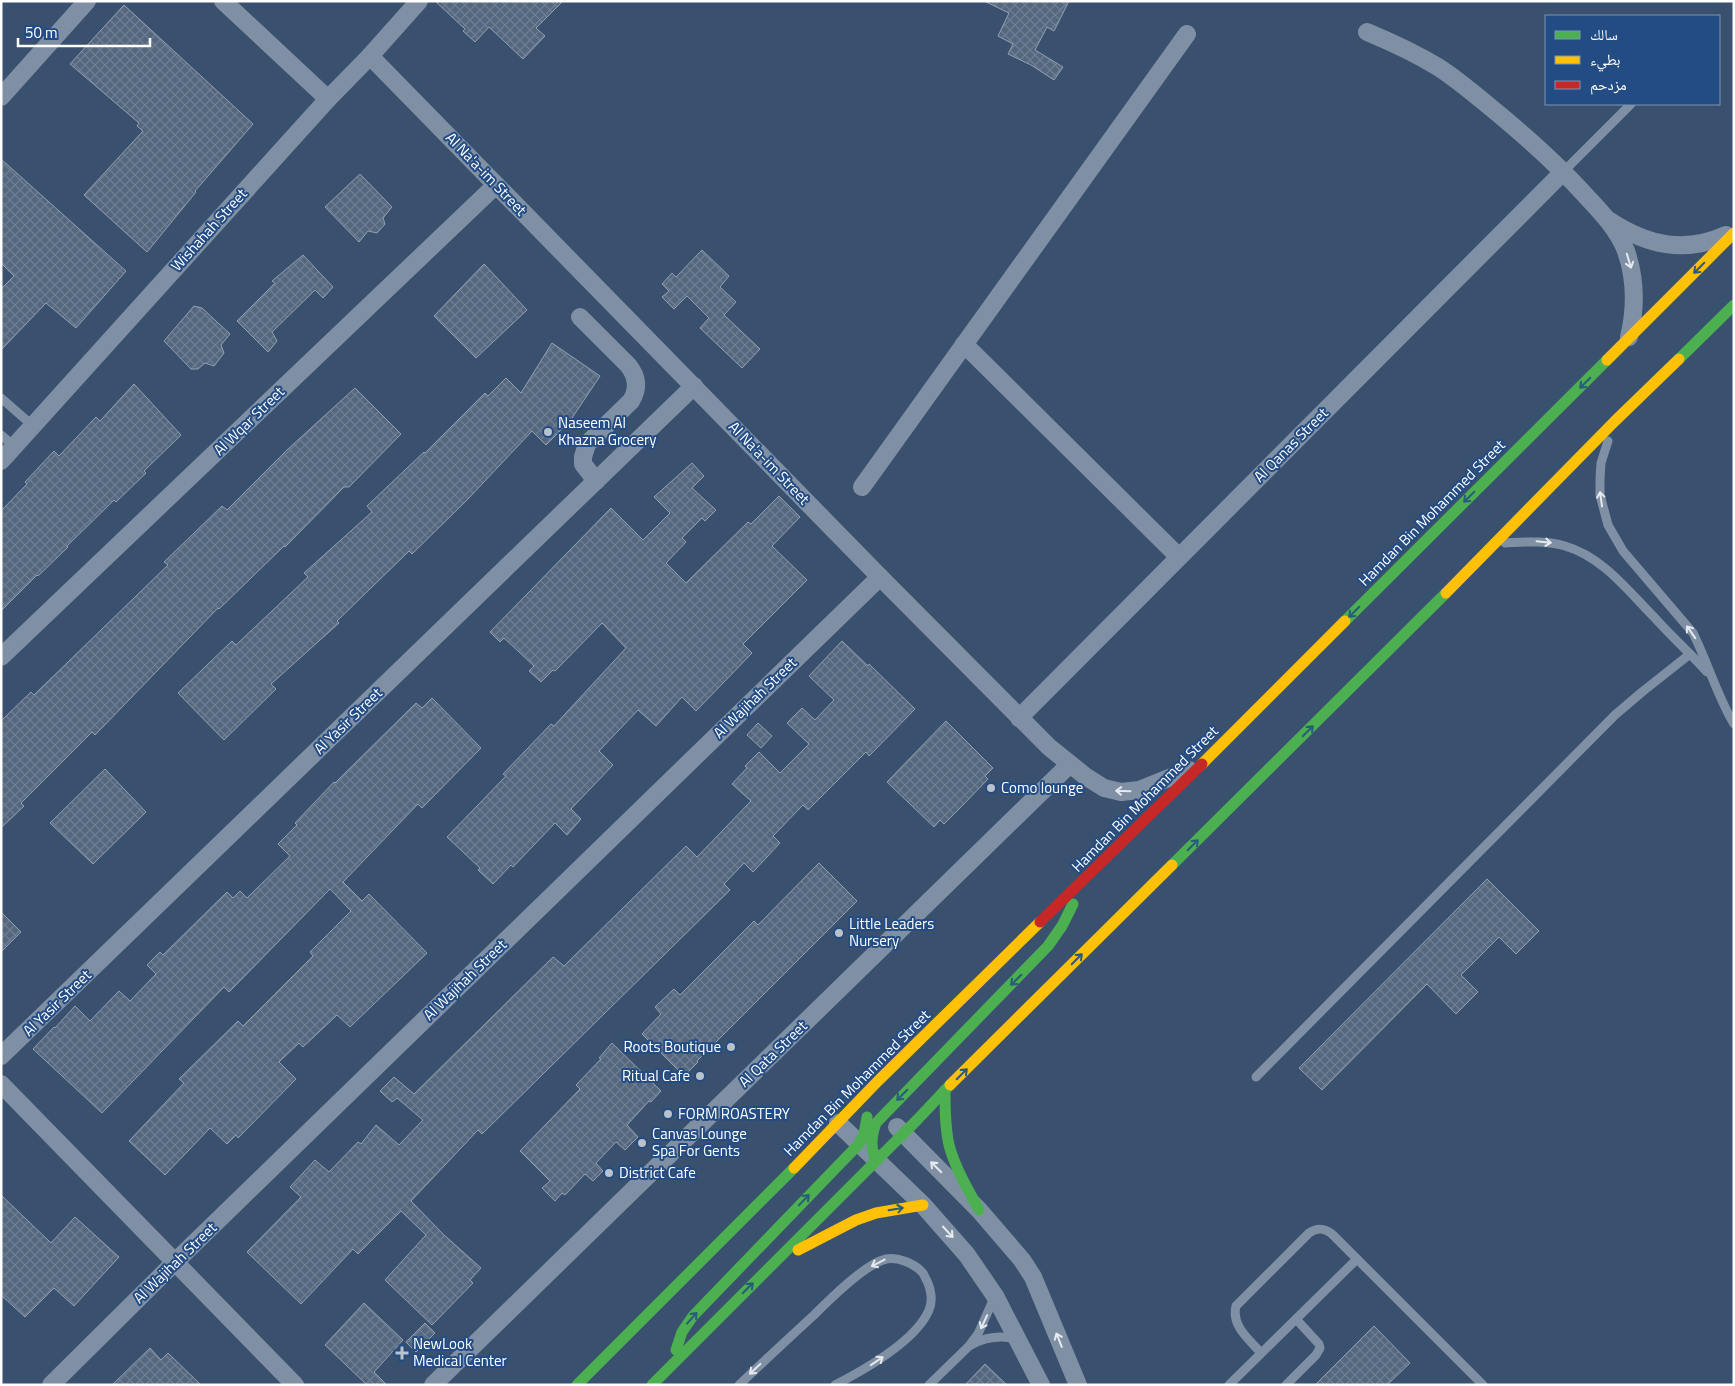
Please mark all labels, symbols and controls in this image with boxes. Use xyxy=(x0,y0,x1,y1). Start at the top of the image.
scale bar xyxy=(18,15,150,47)
legend xyxy=(1545,15,1720,105)
text: 50 m xyxy=(25,21,58,44)
text: سالك xyxy=(1590,23,1618,46)
text: بطيء xyxy=(1590,48,1620,72)
text: مزدحم xyxy=(1590,73,1627,96)
street label: Al Na'a-im Street xyxy=(440,127,533,221)
street label: Wishahah Street xyxy=(165,183,253,276)
one-way arrow xyxy=(1624,253,1634,269)
one-way arrow xyxy=(1693,262,1706,274)
one-way arrow xyxy=(1578,377,1591,389)
street label: Al Wqar Street xyxy=(208,380,290,461)
street label: Al Qanas Street xyxy=(1248,401,1334,487)
place label: Naseem Al Khazna Grocery xyxy=(558,411,656,451)
street label: Al Na'a-im Street xyxy=(723,416,816,510)
marker: Naseem Al Khazna Grocery xyxy=(542,426,554,438)
street label: Hamdan Bin Mohammed Street xyxy=(1353,433,1511,591)
one-way arrow xyxy=(1464,491,1476,503)
one-way arrow xyxy=(1596,491,1606,507)
one-way arrow xyxy=(1535,537,1551,547)
one-way arrow xyxy=(1348,606,1361,618)
one-way arrow xyxy=(1686,625,1696,639)
street label: Al Wajihah Street xyxy=(708,651,802,744)
street label: Al Yasir Street xyxy=(308,681,388,759)
street label: Hamdan Bin Mohammed Street xyxy=(1066,719,1224,877)
one-way arrow xyxy=(1302,724,1314,737)
place label: Como lounge xyxy=(1001,776,1083,799)
marker: Como lounge xyxy=(985,782,997,794)
one-way arrow xyxy=(1115,786,1131,795)
one-way arrow xyxy=(1187,839,1199,851)
place label: Little Leaders Nursery xyxy=(849,912,934,952)
marker: Little Leaders Nursery xyxy=(833,927,845,939)
street label: Al Wajihah Street xyxy=(418,933,512,1026)
one-way arrow xyxy=(1071,953,1083,966)
street label: Al Yasir Street xyxy=(17,963,97,1041)
one-way arrow xyxy=(1010,973,1022,986)
street label: Hamdan Bin Mohammed Street xyxy=(778,1003,936,1161)
street label: Al Qata Street xyxy=(733,1014,813,1092)
place label: Roots Boutique xyxy=(623,1035,721,1058)
marker: Roots Boutique xyxy=(725,1041,737,1053)
place label: Ritual Cafe xyxy=(622,1064,690,1087)
one-way arrow xyxy=(955,1068,967,1080)
marker: Ritual Cafe xyxy=(694,1070,706,1082)
one-way arrow xyxy=(897,1089,909,1101)
place label: FORM ROASTERY xyxy=(678,1102,790,1125)
marker: FORM ROASTERY xyxy=(662,1108,674,1120)
place label: Canvas Lounge Spa For Gents xyxy=(652,1122,747,1162)
marker: Canvas Lounge Spa For Gents xyxy=(636,1137,648,1149)
place label: District Cafe xyxy=(619,1161,696,1184)
one-way arrow xyxy=(930,1161,942,1173)
marker: District Cafe xyxy=(603,1167,615,1179)
one-way arrow xyxy=(798,1194,810,1206)
one-way arrow xyxy=(888,1204,904,1214)
street label: Al Wajihah Street xyxy=(128,1216,222,1309)
one-way arrow xyxy=(942,1226,954,1238)
one-way arrow xyxy=(871,1259,886,1268)
one-way arrow xyxy=(742,1282,754,1295)
one-way arrow xyxy=(686,1311,698,1324)
one-way arrow xyxy=(978,1314,988,1329)
place label: NewLook Medical Center xyxy=(413,1332,507,1372)
one-way arrow xyxy=(1054,1332,1063,1347)
marker: NewLook Medical Center xyxy=(395,1346,409,1360)
one-way arrow xyxy=(870,1356,884,1366)
one-way arrow xyxy=(749,1363,762,1375)

